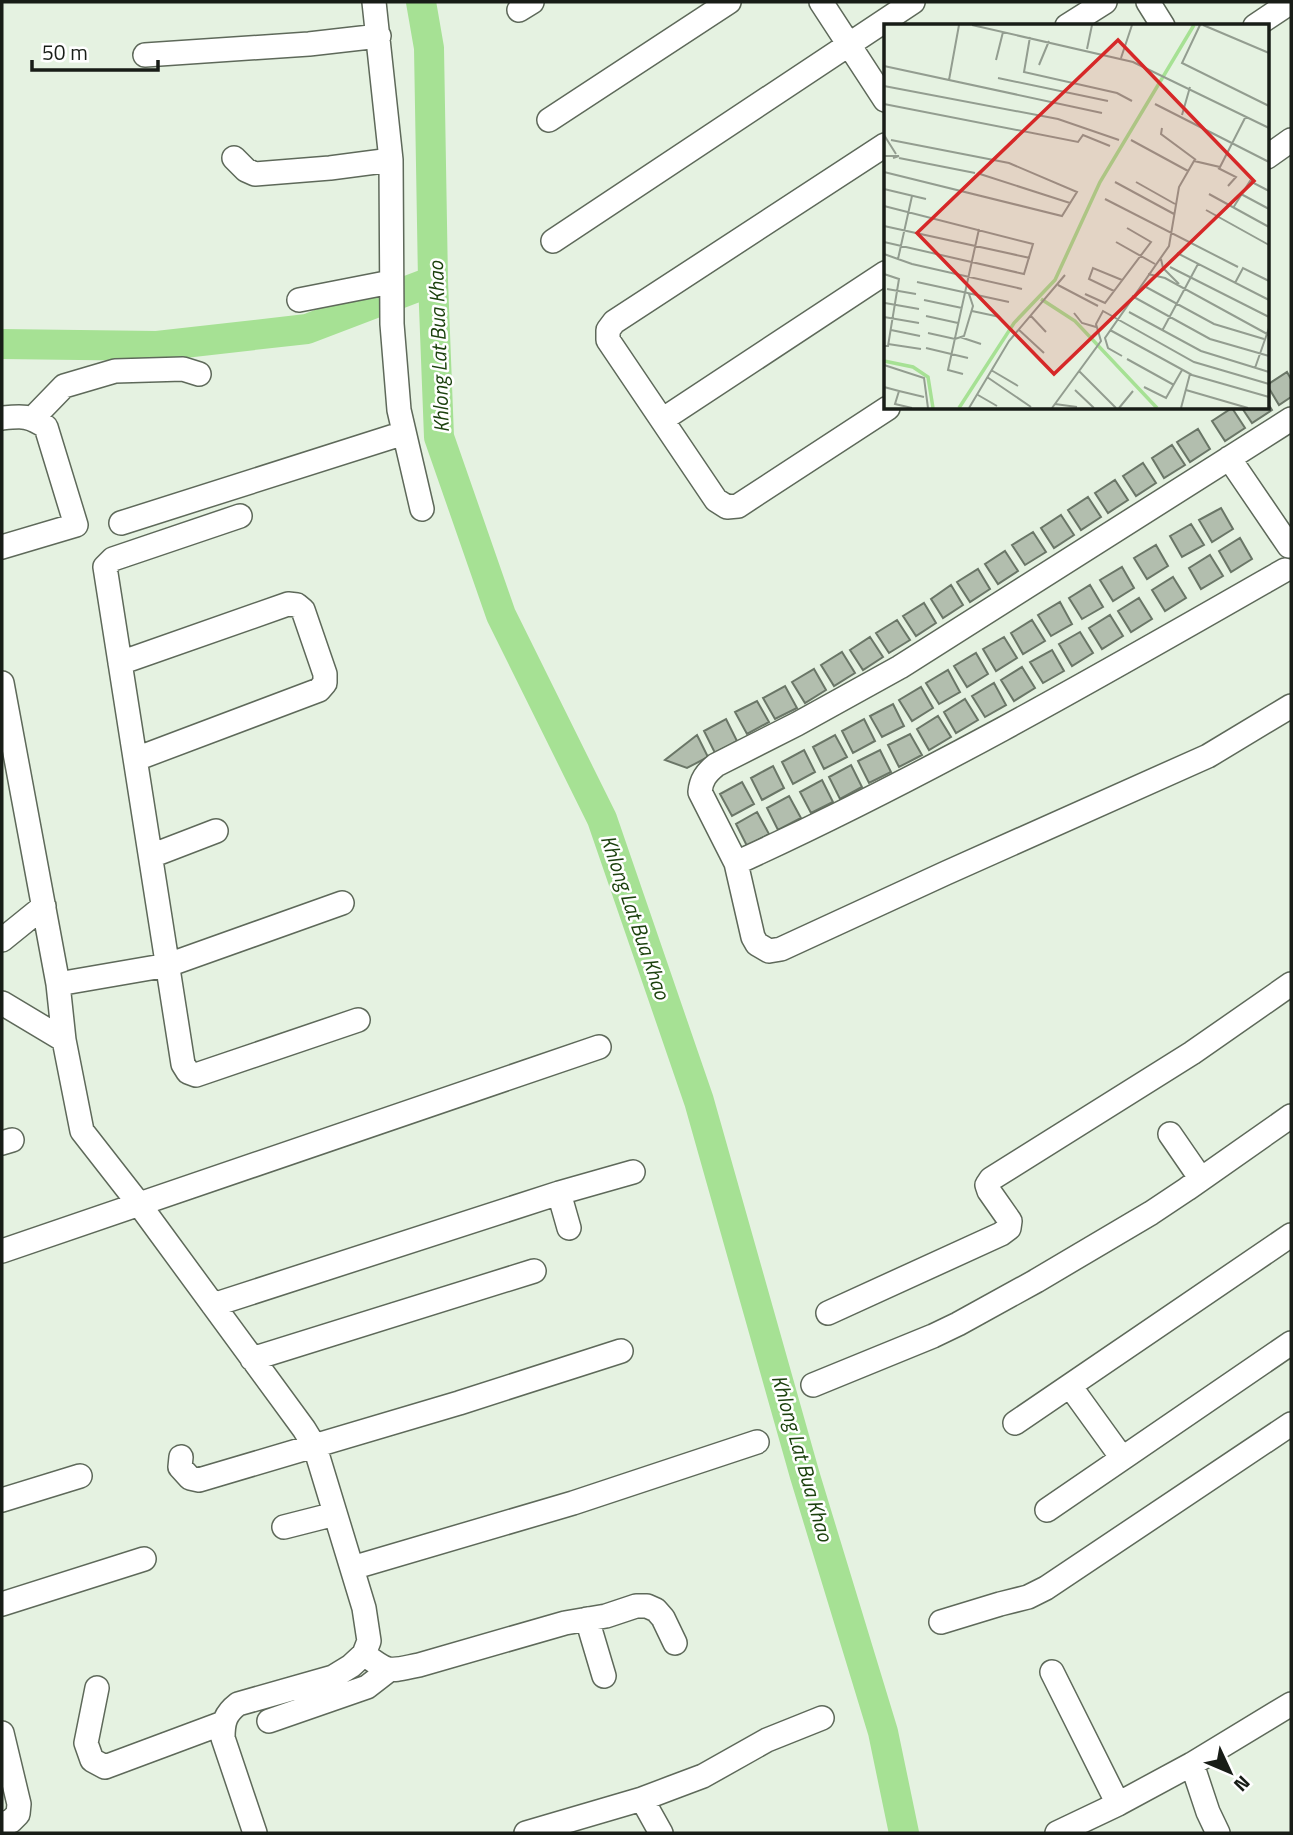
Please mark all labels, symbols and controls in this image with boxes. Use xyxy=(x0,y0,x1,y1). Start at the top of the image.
inset map xyxy=(884,24,1268,410)
scale bar xyxy=(32,28,158,72)
text: 50 m xyxy=(42,36,88,68)
water label: Khlong Lat Bua Khao xyxy=(419,260,457,433)
water label: Khlong Lat Bua Khao xyxy=(593,831,679,1004)
water label: Khlong Lat Bua Khao xyxy=(764,1371,842,1546)
north arrow xyxy=(1195,1737,1265,1807)
text: N xyxy=(1228,1769,1258,1799)

